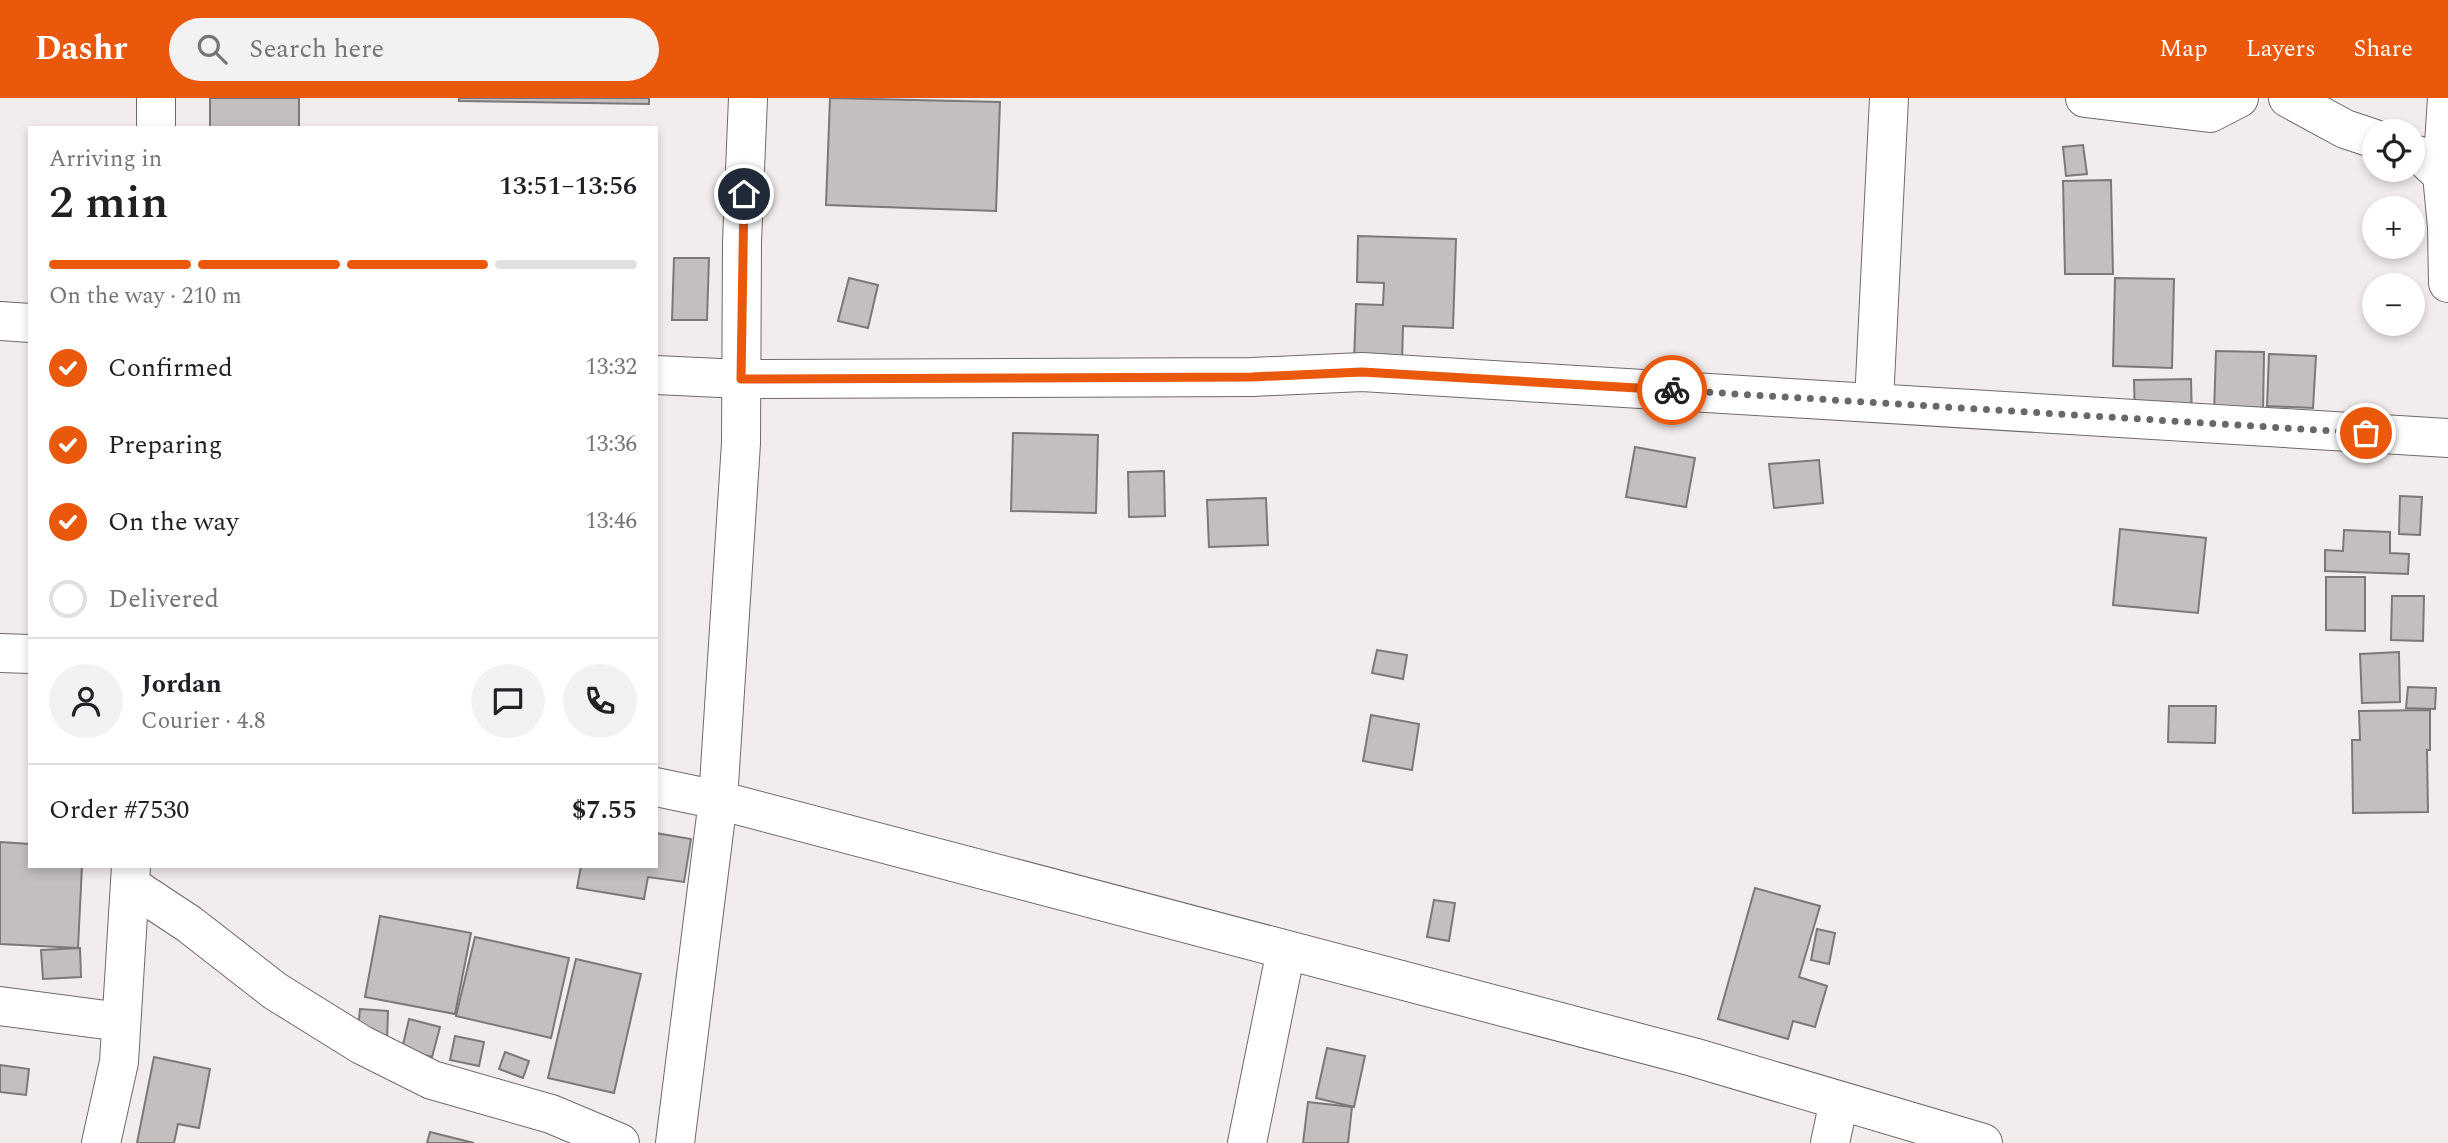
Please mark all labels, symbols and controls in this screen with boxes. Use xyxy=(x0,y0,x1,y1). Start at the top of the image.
search box xyxy=(169,18,659,81)
text: Dashr xyxy=(35,24,127,74)
text: Search here xyxy=(249,29,384,69)
icon: search xyxy=(193,30,231,68)
text: Map xyxy=(2159,31,2208,67)
text: Layers xyxy=(2246,31,2316,67)
text: Share xyxy=(2354,31,2413,67)
map controls xyxy=(2362,119,2425,336)
button: locate xyxy=(2362,119,2425,182)
text: Arriving in xyxy=(49,142,162,177)
pin xyxy=(714,164,774,224)
text: 13:51–13:56 xyxy=(499,166,637,206)
text: 2 min xyxy=(49,168,168,238)
icon: home xyxy=(725,175,763,213)
button: + xyxy=(2362,196,2425,259)
button: − xyxy=(2362,273,2425,336)
text: On the way · 210 m xyxy=(49,279,242,314)
text: Confirmed xyxy=(108,348,233,388)
icon: check xyxy=(49,349,87,387)
text: 13:32 xyxy=(585,350,637,385)
courier xyxy=(1637,355,1707,425)
icon: bike xyxy=(1653,371,1691,409)
pin xyxy=(2336,403,2396,463)
icon: bag xyxy=(2347,414,2385,452)
text: Preparing xyxy=(108,425,222,465)
icon: check xyxy=(49,426,87,464)
text: 13:36 xyxy=(585,427,637,462)
text: On the way xyxy=(108,502,239,542)
icon: check xyxy=(49,503,87,541)
text: 13:46 xyxy=(585,504,637,539)
text: Delivered xyxy=(108,579,219,619)
button: person xyxy=(49,664,123,738)
text: Jordan xyxy=(141,664,222,704)
button: chat xyxy=(471,664,545,738)
button: phone xyxy=(563,664,637,738)
text: Courier · 4.8 xyxy=(141,704,266,739)
text: Order #7530 xyxy=(49,790,189,830)
text: $7.55 xyxy=(572,790,637,830)

